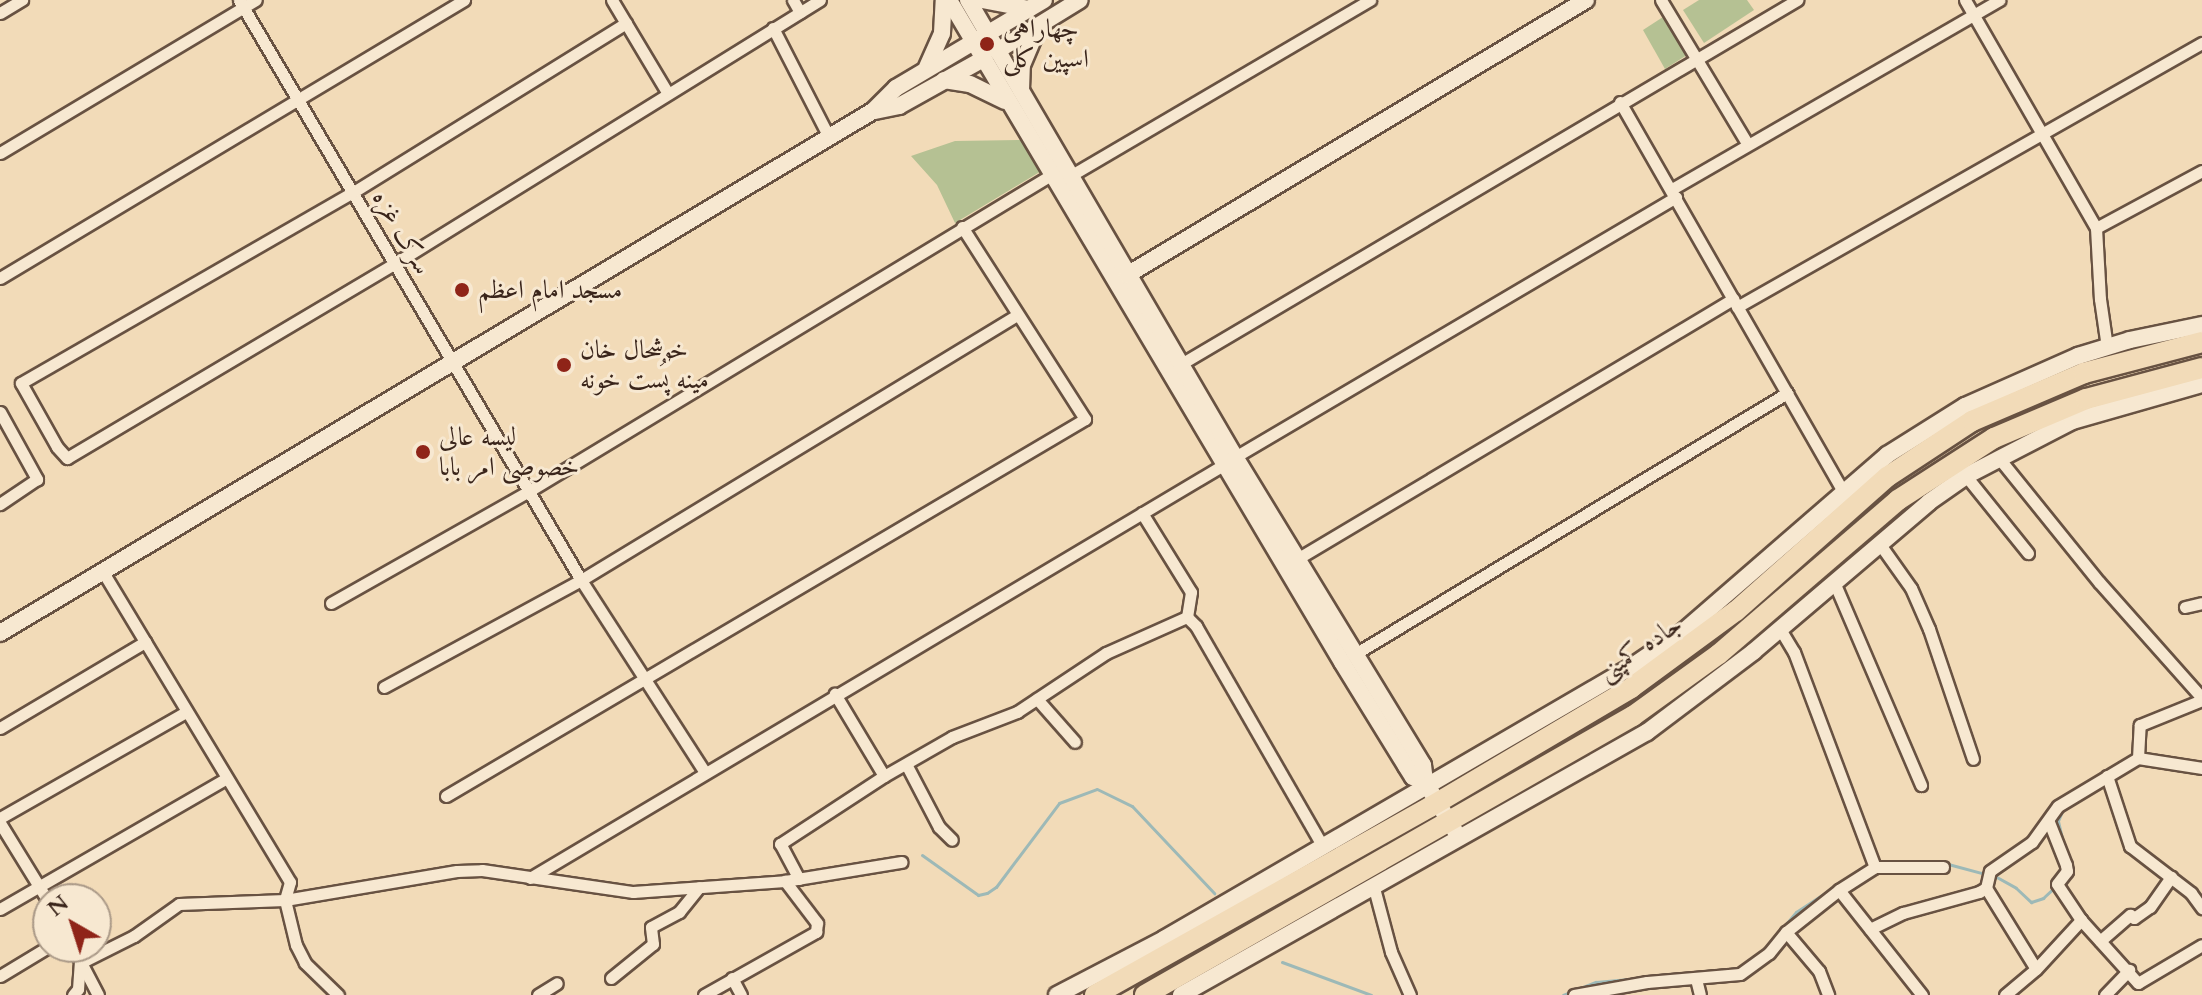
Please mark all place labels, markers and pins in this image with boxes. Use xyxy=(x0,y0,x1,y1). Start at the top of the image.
place label: چهاراهی اسپین کلی xyxy=(1003,13,1089,74)
marker: چهاراهی اسپین کلی xyxy=(978,35,996,53)
place label: مسجد امام اعظم xyxy=(478,274,622,306)
marker: مسجد امام اعظم xyxy=(453,281,471,299)
place label: خوشحال خان مینه پُست خونه xyxy=(580,334,709,396)
marker: خوشحال خان مینه پُست خونه xyxy=(555,356,573,374)
place label: لیسه عالی خصوصی امر بابا xyxy=(439,421,579,482)
marker: لیسه عالی خصوصی امر بابا xyxy=(414,443,432,461)

